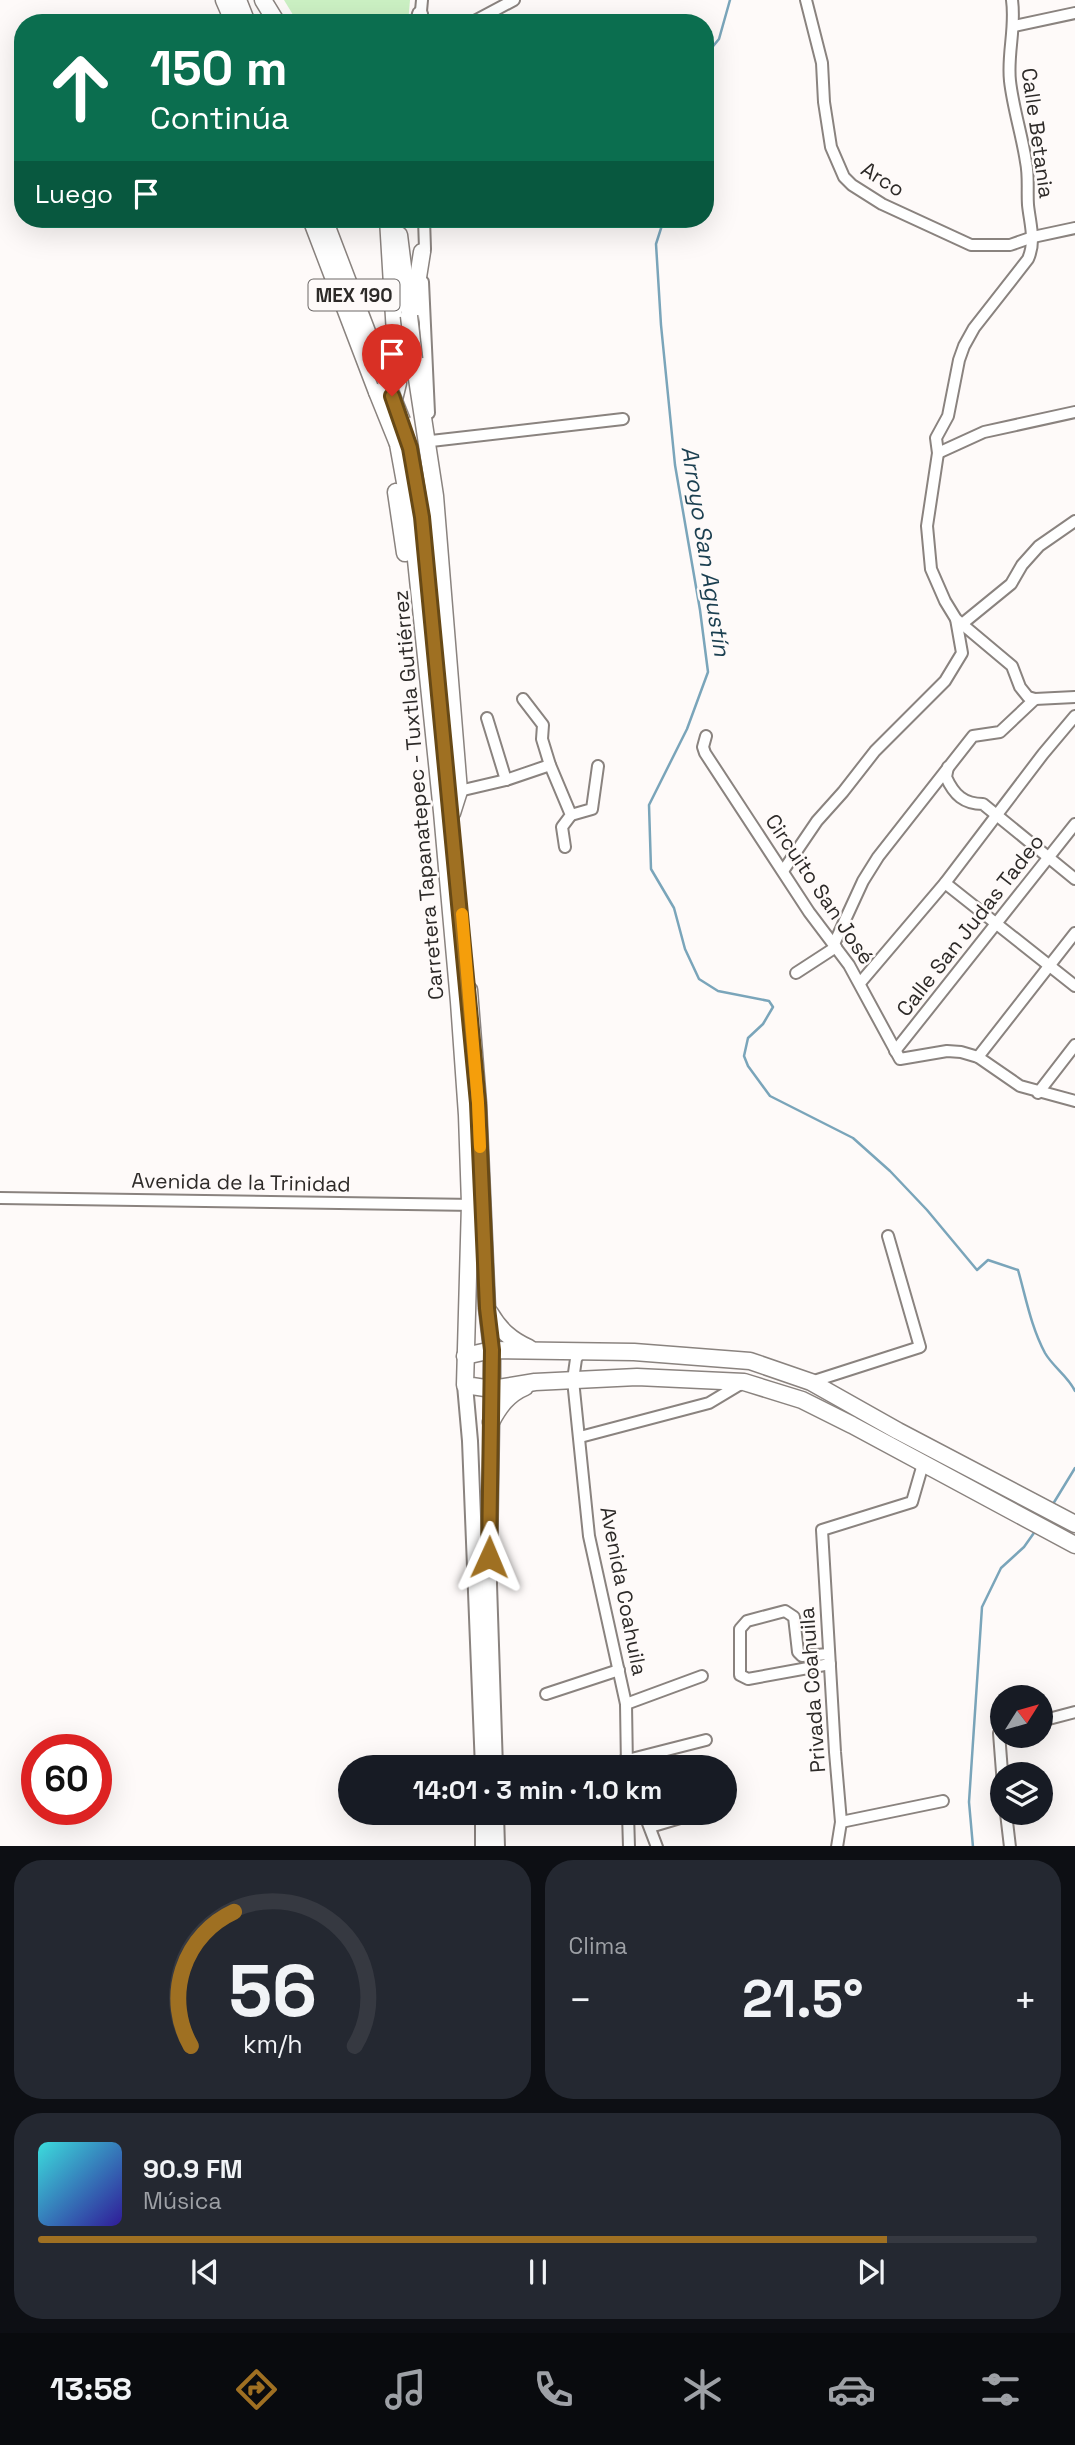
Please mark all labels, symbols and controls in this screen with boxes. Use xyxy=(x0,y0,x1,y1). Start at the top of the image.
text: 150 m xyxy=(150,37,288,99)
icon: ahead xyxy=(35,42,126,133)
street label: Calle Betania xyxy=(1015,66,1061,200)
text: Continúa xyxy=(150,98,289,138)
street label: Arco xyxy=(856,155,910,203)
icon: arrive xyxy=(127,175,165,213)
text: Luego xyxy=(35,177,113,211)
road number: MEX 190 xyxy=(308,280,400,310)
pin xyxy=(362,324,422,396)
icon: arrive xyxy=(373,335,411,373)
water label: Arroyo San Agustín xyxy=(675,444,738,659)
street label: Carretera Tapanatepec - Tuxtla Gutiérrez xyxy=(387,589,449,1001)
street label: Circuito San José xyxy=(760,809,880,969)
street label: Calle San Judas Tadeo xyxy=(890,828,1050,1022)
street label: Avenida de la Trinidad xyxy=(131,1167,351,1197)
street label: Avenida Coahuila xyxy=(594,1504,654,1678)
position arrow xyxy=(452,1520,526,1594)
street label: Privada Coahuila xyxy=(793,1606,831,1774)
north arrow xyxy=(990,1685,1054,1748)
map controls xyxy=(990,1685,1053,1825)
speed limit sign: 60 xyxy=(21,1734,112,1825)
button: layers xyxy=(990,1762,1053,1825)
text: 14:01 · 3 min · 1.0 km xyxy=(413,1773,662,1807)
text: Clima xyxy=(569,1931,628,1961)
text: 56 xyxy=(228,1944,317,2037)
text: 21.5° xyxy=(742,1966,864,2032)
text: − xyxy=(569,1976,592,2024)
text: + xyxy=(1013,1976,1037,2024)
text: km/h xyxy=(242,2027,302,2059)
text: 90.9 FM xyxy=(143,2152,243,2186)
text: Música xyxy=(143,2186,222,2216)
icon: previous xyxy=(186,2253,224,2291)
icon: pause xyxy=(519,2253,557,2291)
icon: next xyxy=(852,2253,890,2291)
icon: directions xyxy=(232,2365,281,2414)
icon: music xyxy=(381,2365,430,2414)
icon: phone xyxy=(529,2365,578,2414)
icon: climate xyxy=(678,2365,727,2414)
icon: car xyxy=(827,2365,876,2414)
icon: filters xyxy=(976,2365,1025,2414)
text: 13:58 xyxy=(50,2369,132,2409)

